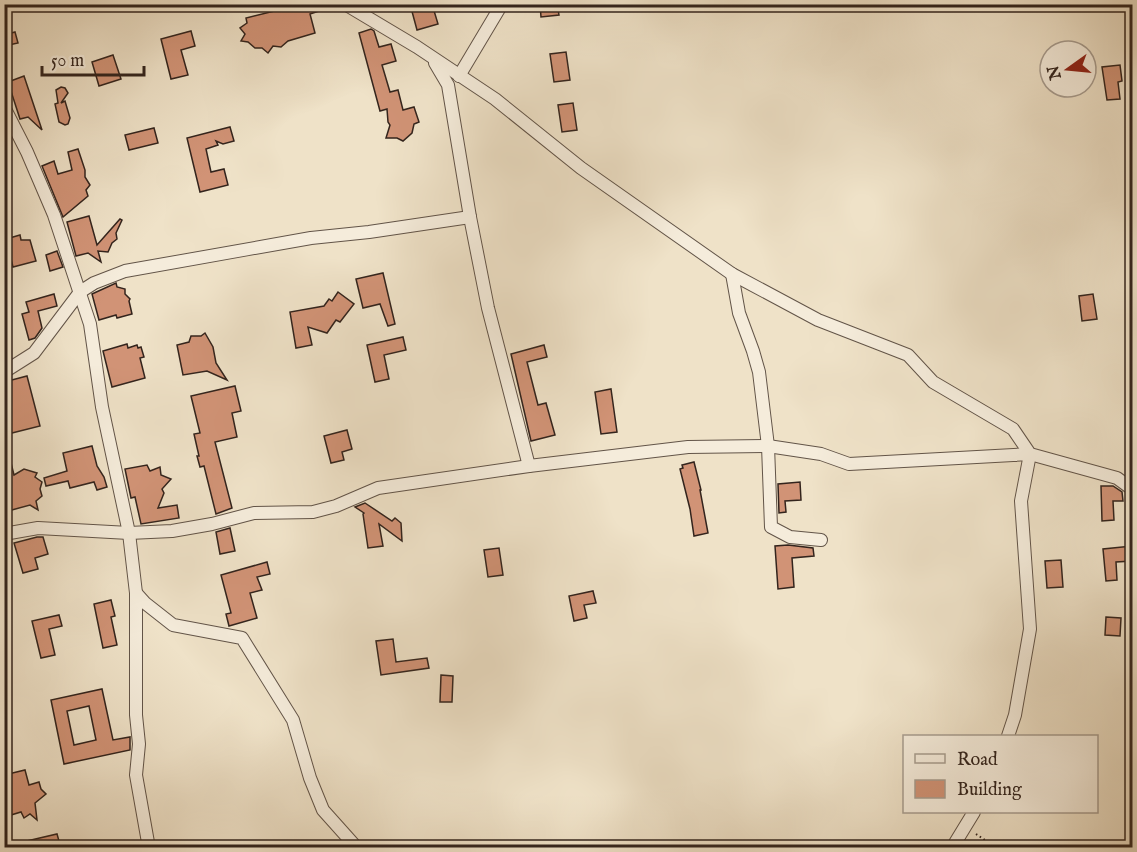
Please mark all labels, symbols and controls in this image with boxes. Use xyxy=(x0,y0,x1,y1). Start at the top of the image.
scale bar xyxy=(42,39,144,77)
north arrow xyxy=(1038,39,1098,99)
text: 50 m xyxy=(51,50,84,73)
text: N xyxy=(1044,63,1067,83)
legend xyxy=(903,735,1098,813)
text: Road xyxy=(957,749,998,772)
text: Building xyxy=(957,779,1022,802)

